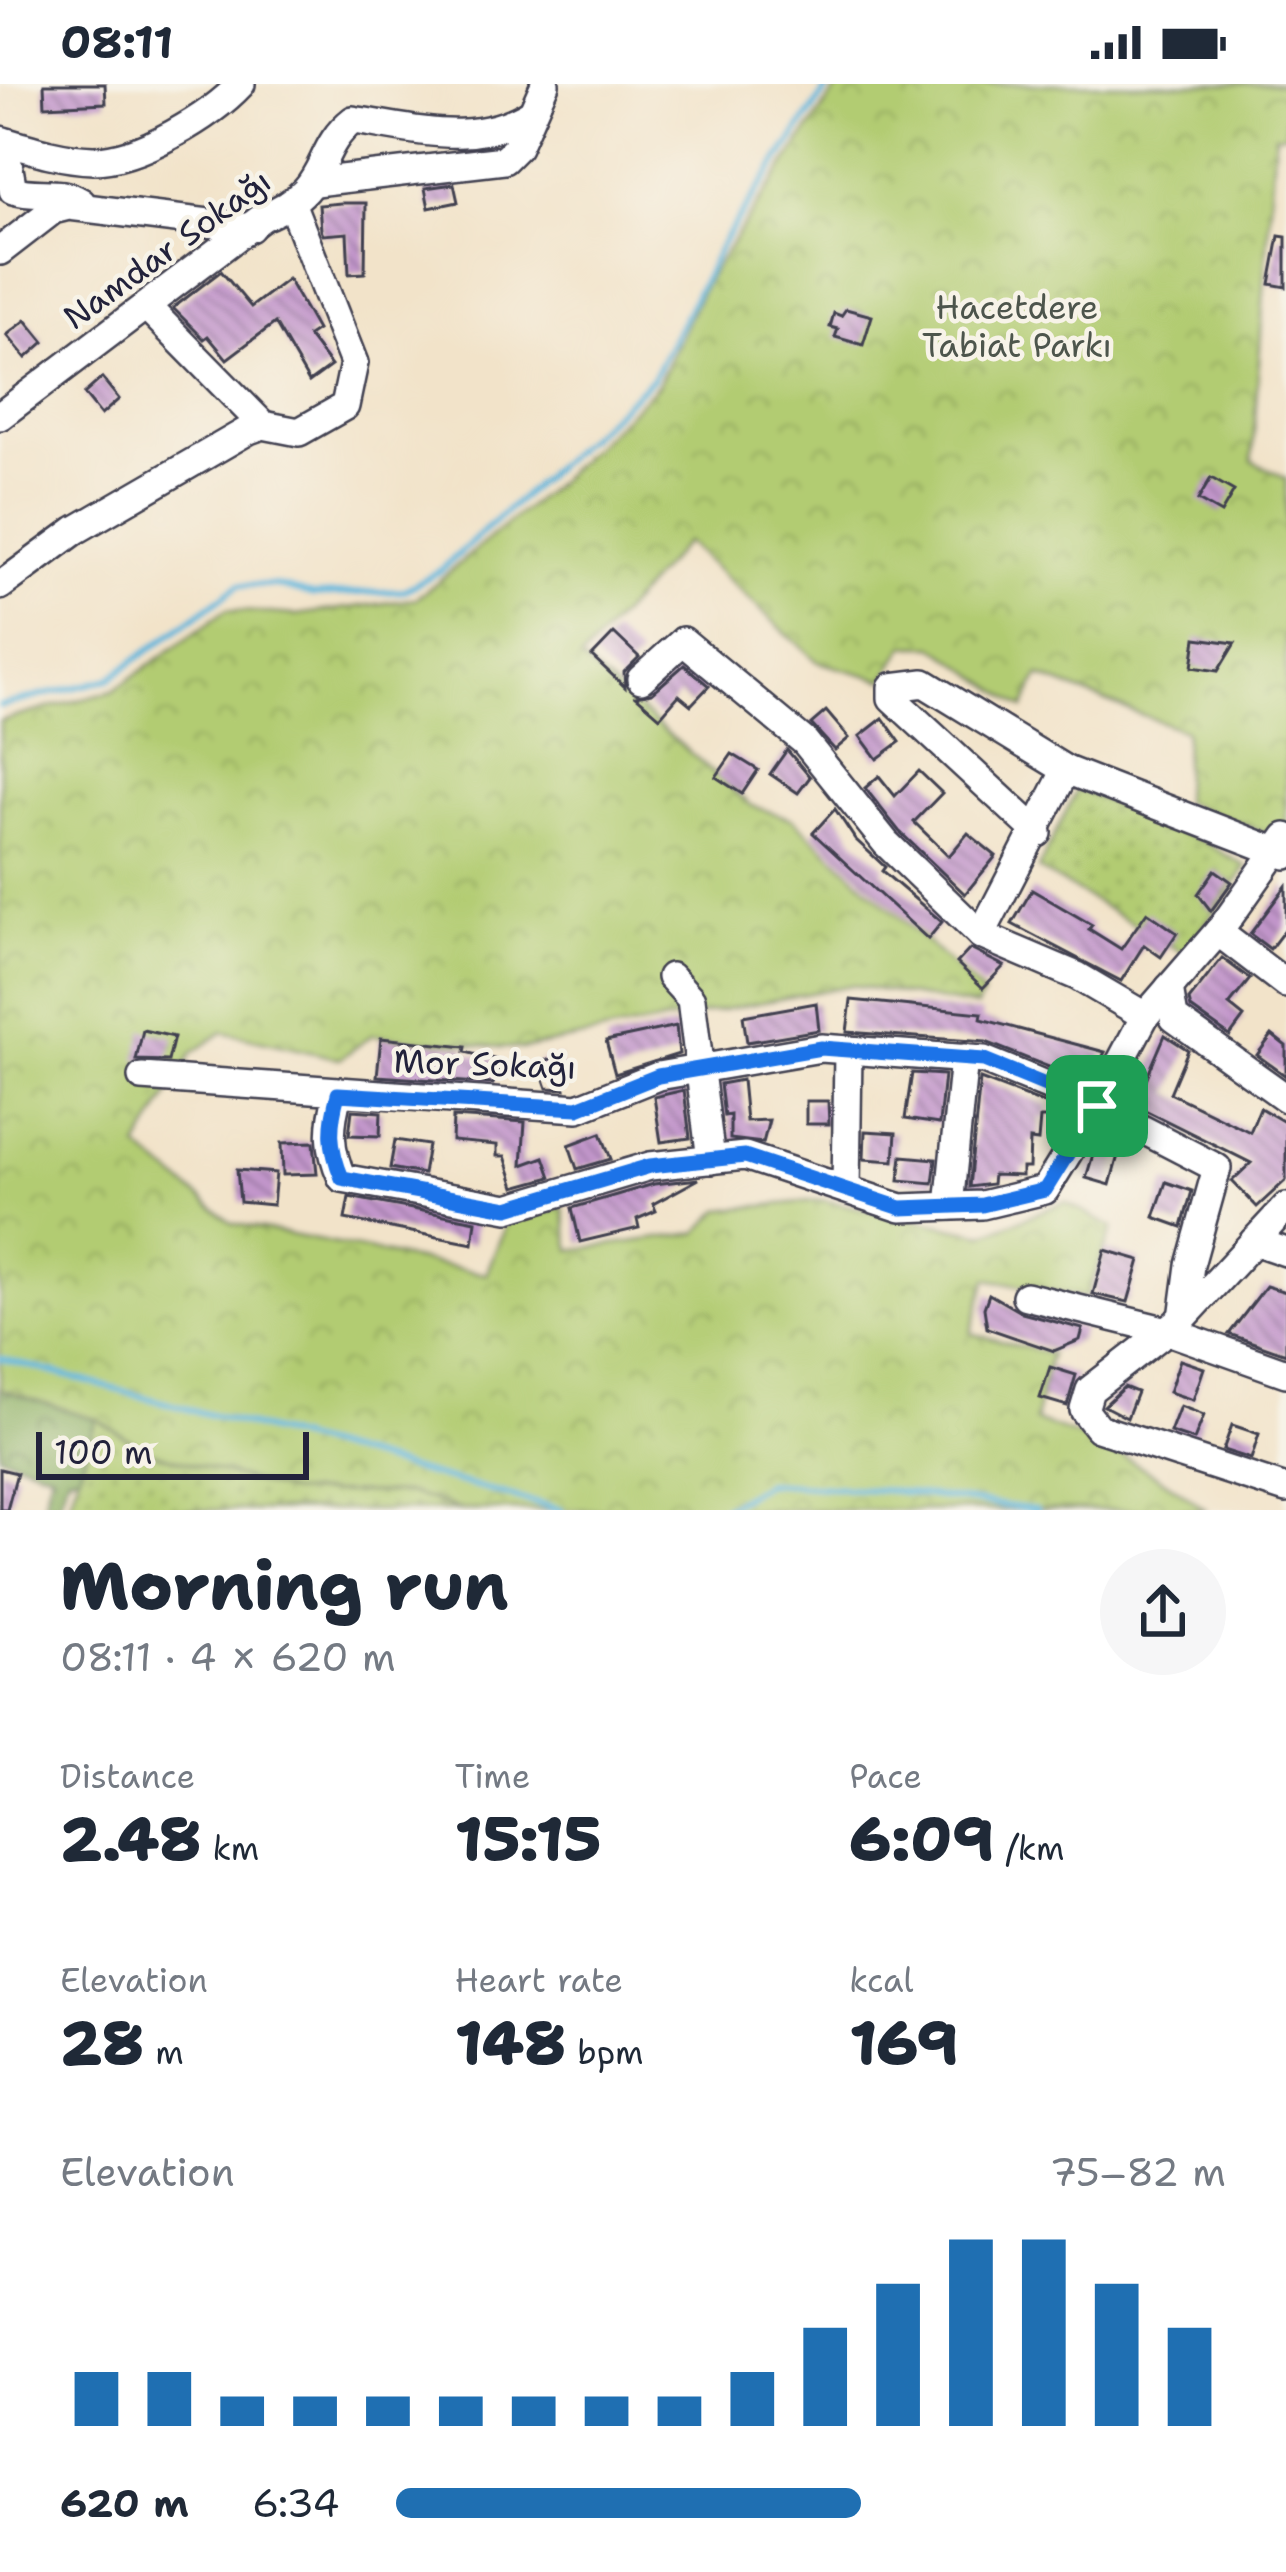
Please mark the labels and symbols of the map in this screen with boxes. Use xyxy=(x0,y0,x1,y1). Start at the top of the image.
street label: Namdar Sokağı xyxy=(54,158,280,340)
park label: Hacetdere Tabiat Parkı xyxy=(922,285,1112,368)
street label: Mor Sokağı xyxy=(393,1038,577,1090)
pin xyxy=(1046,1055,1148,1157)
scale bar xyxy=(36,1426,309,1479)

